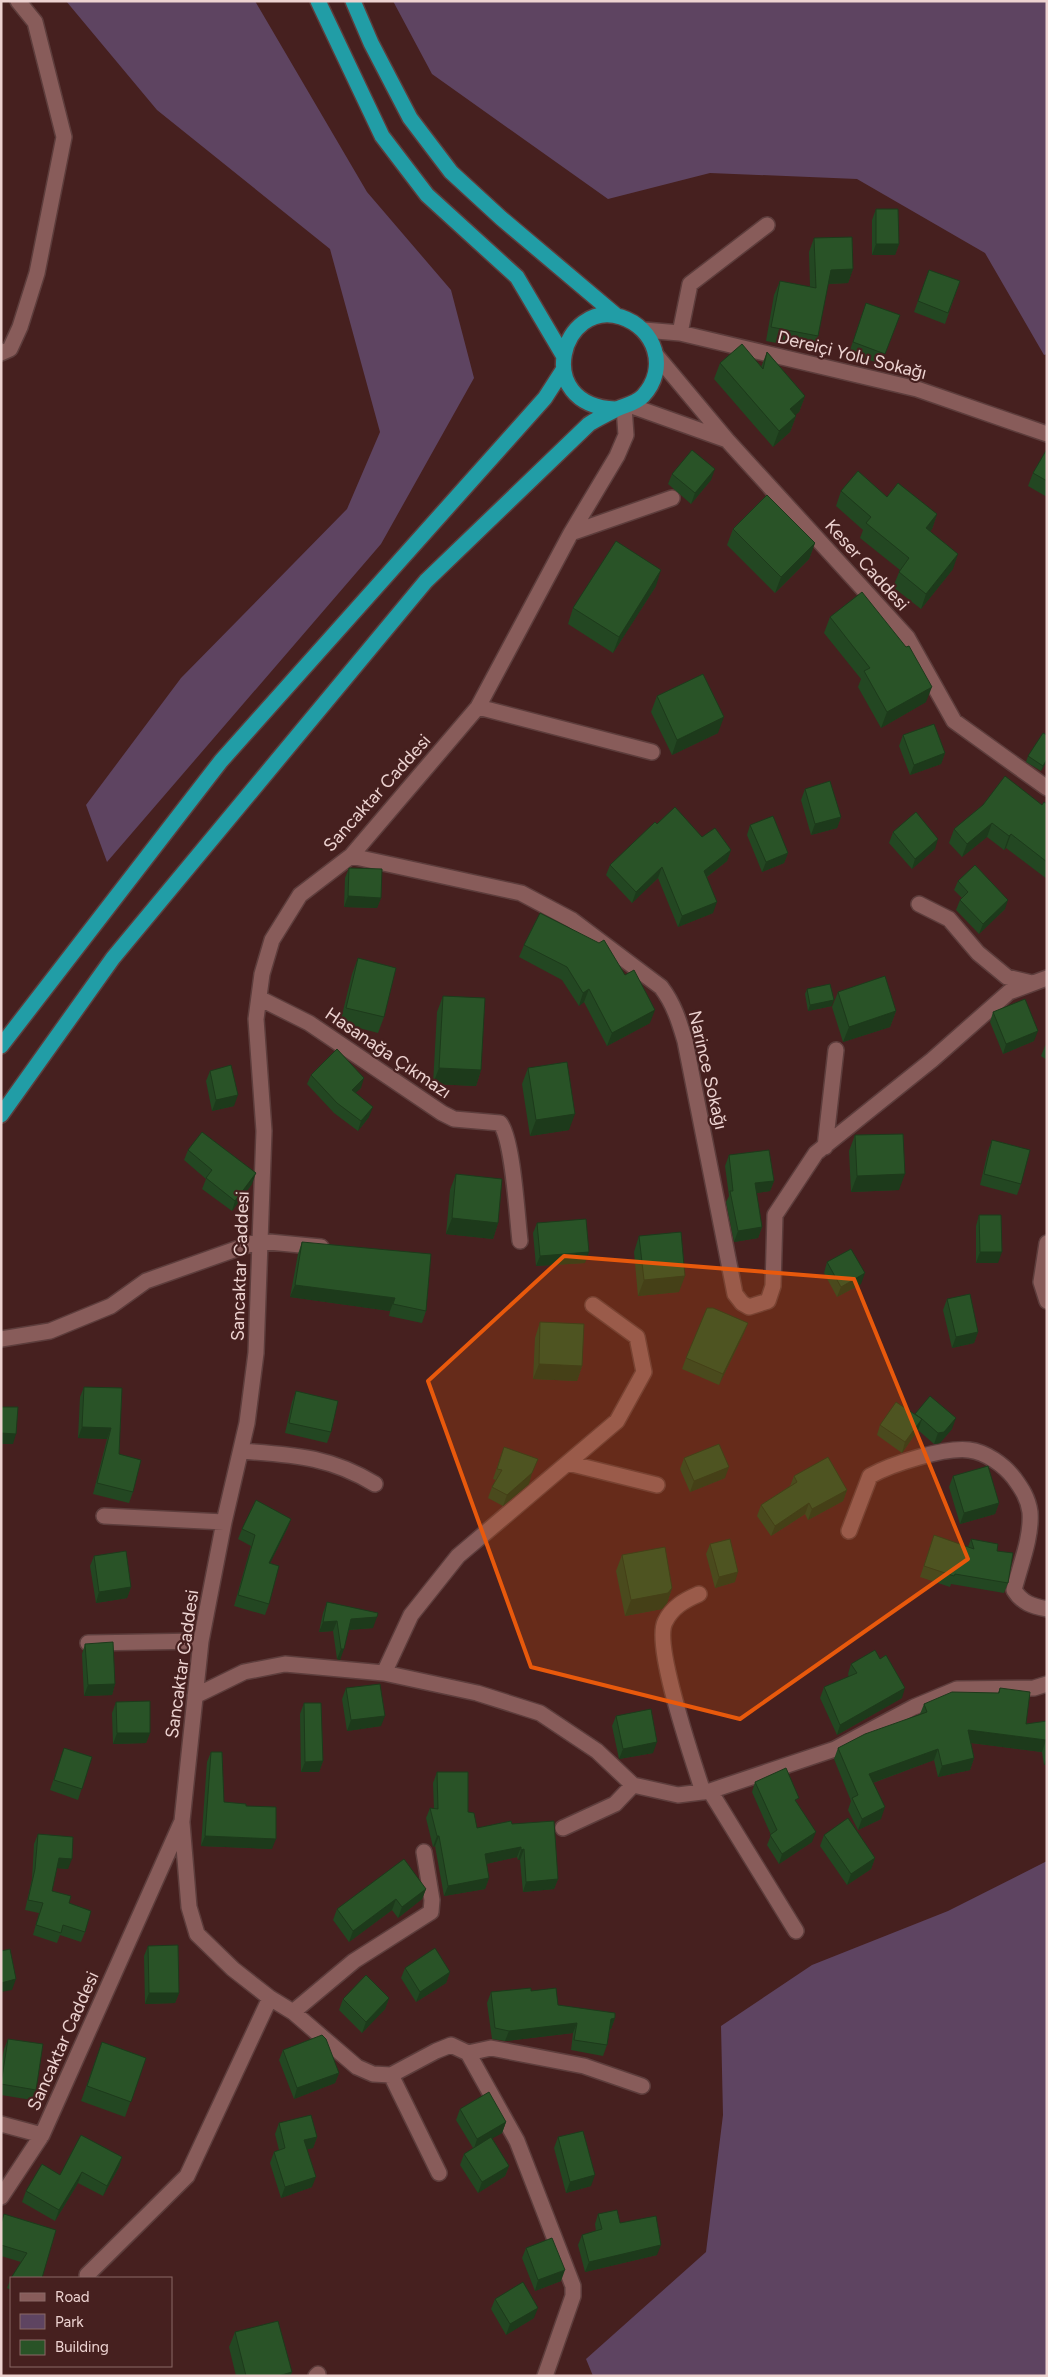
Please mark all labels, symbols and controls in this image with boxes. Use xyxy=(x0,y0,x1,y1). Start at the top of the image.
street label: Dereiçi Yolu Sokağı xyxy=(775,326,929,384)
street label: Keser Caddesi xyxy=(820,515,914,615)
street label: Sancaktar Caddesi xyxy=(319,730,435,856)
street label: Hasanağa Çıkmazı xyxy=(321,1003,455,1103)
street label: Narince Sokağı xyxy=(684,1008,732,1132)
street label: Sancaktar Caddesi xyxy=(226,1191,254,1341)
street label: Sancaktar Caddesi xyxy=(161,1588,203,1740)
street label: Sancaktar Caddesi xyxy=(22,1968,104,2114)
legend xyxy=(10,2277,172,2367)
text: Road xyxy=(55,2288,90,2306)
text: Park xyxy=(55,2313,84,2331)
text: Building xyxy=(55,2338,109,2356)

